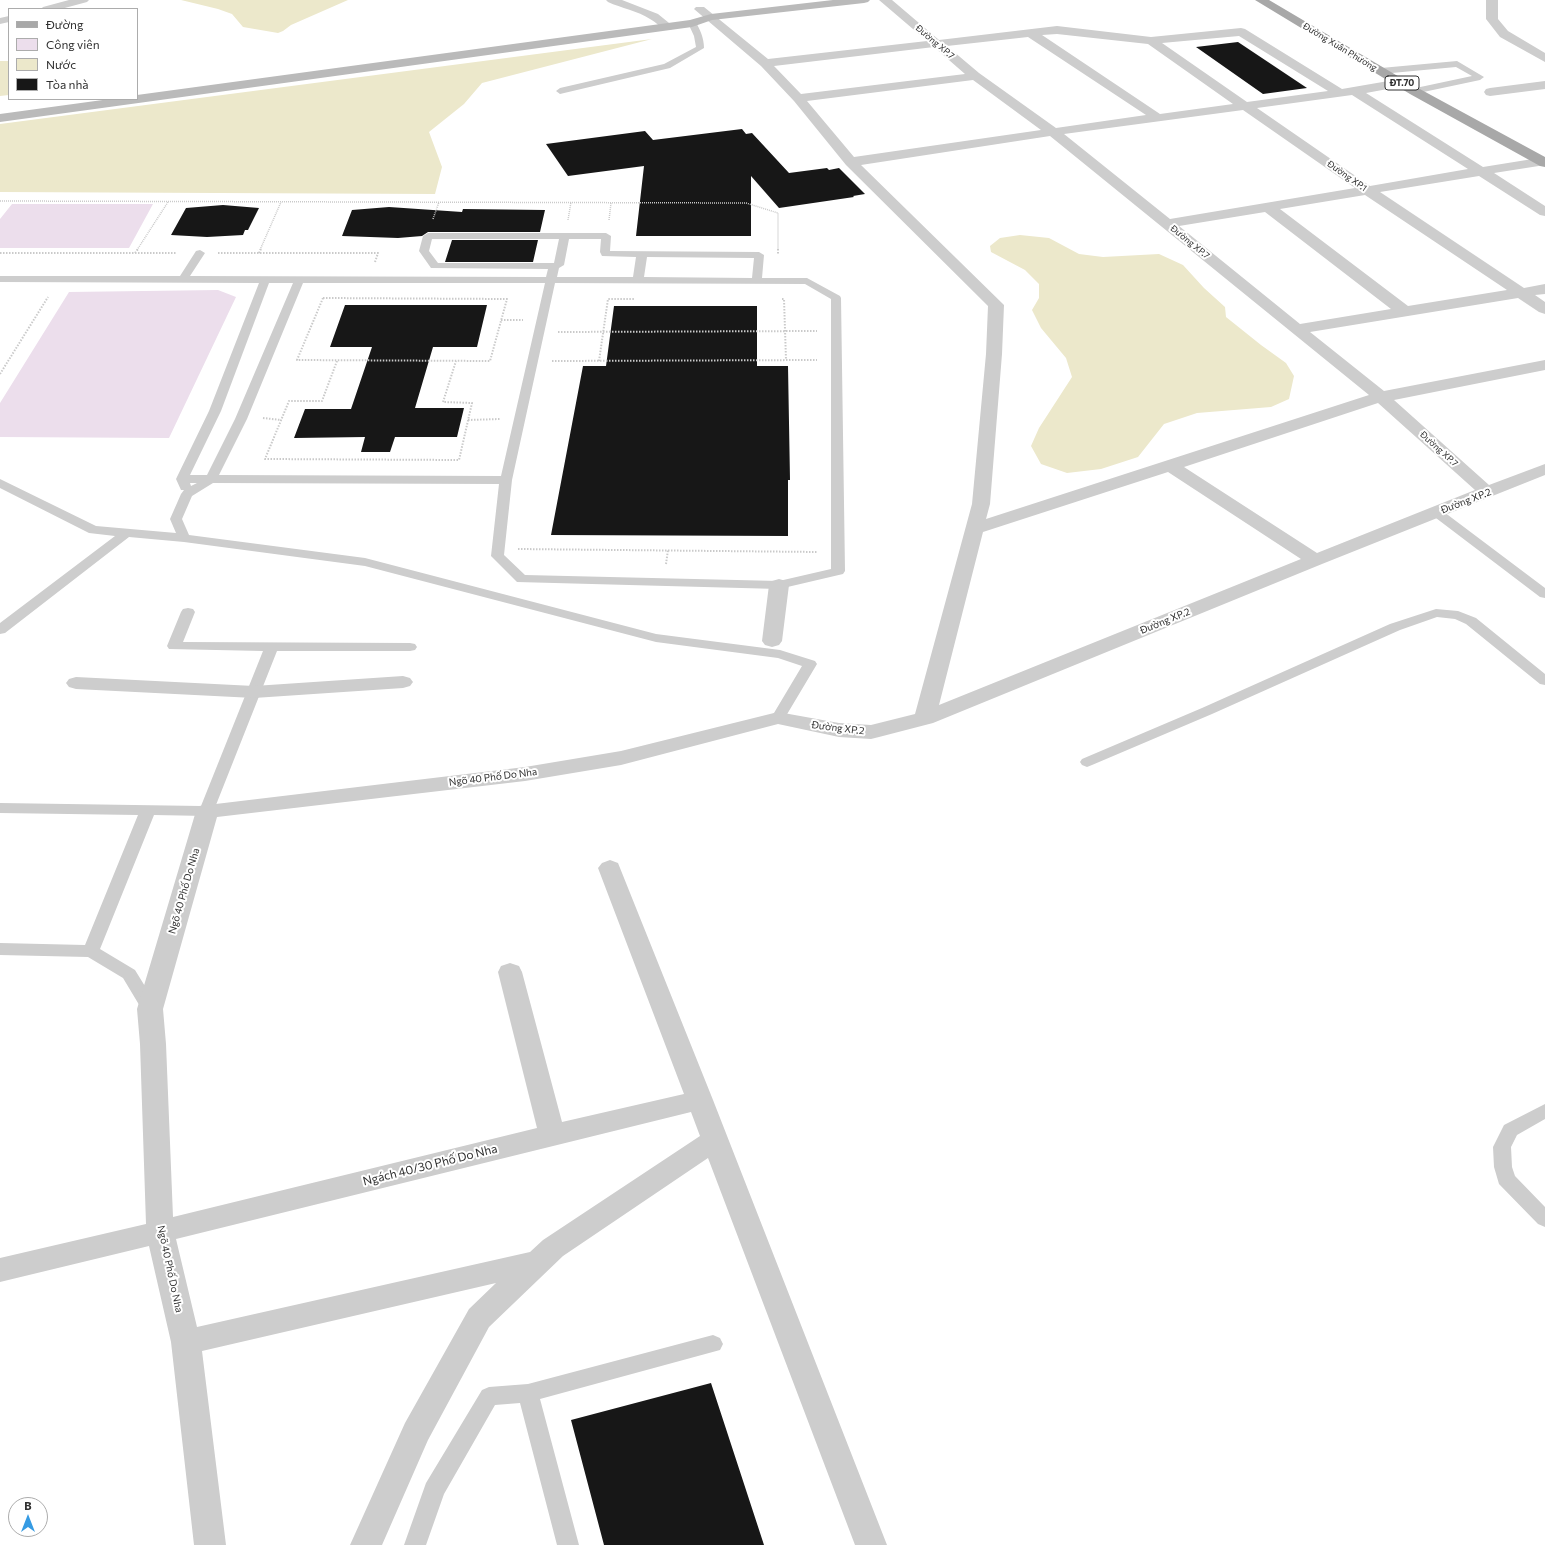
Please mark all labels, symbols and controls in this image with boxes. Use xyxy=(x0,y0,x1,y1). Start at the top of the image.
legend xyxy=(8,8,138,100)
text: Đường xyxy=(46,17,83,31)
street label: Đường Xuân Phương xyxy=(1301,21,1379,73)
street label: Đường XP.7 xyxy=(913,23,957,61)
text: Công viên xyxy=(46,37,100,51)
text: Nước xyxy=(46,57,76,71)
road number: ĐT.70 xyxy=(1385,76,1419,90)
text: Tòa nhà xyxy=(46,77,88,91)
street label: Đường XP.1 xyxy=(1325,158,1369,194)
street label: Đường XP.7 xyxy=(1168,223,1212,261)
street label: Đường XP.7 xyxy=(1418,429,1460,469)
street label: Đường XP.2 xyxy=(1439,486,1493,516)
street label: Đường XP.2 xyxy=(1138,606,1192,636)
street label: Đường XP.2 xyxy=(811,719,865,737)
street label: Ngõ 40 Phố Do Nha xyxy=(448,766,538,788)
street label: Ngõ 40 Phố Do Nha xyxy=(166,847,202,935)
street label: Ngách 40/30 Phố Do Nha xyxy=(361,1141,499,1189)
street label: Ngõ 40 Phố Do Nha xyxy=(155,1224,185,1314)
north arrow xyxy=(8,1497,48,1537)
text: B xyxy=(24,1499,32,1512)

